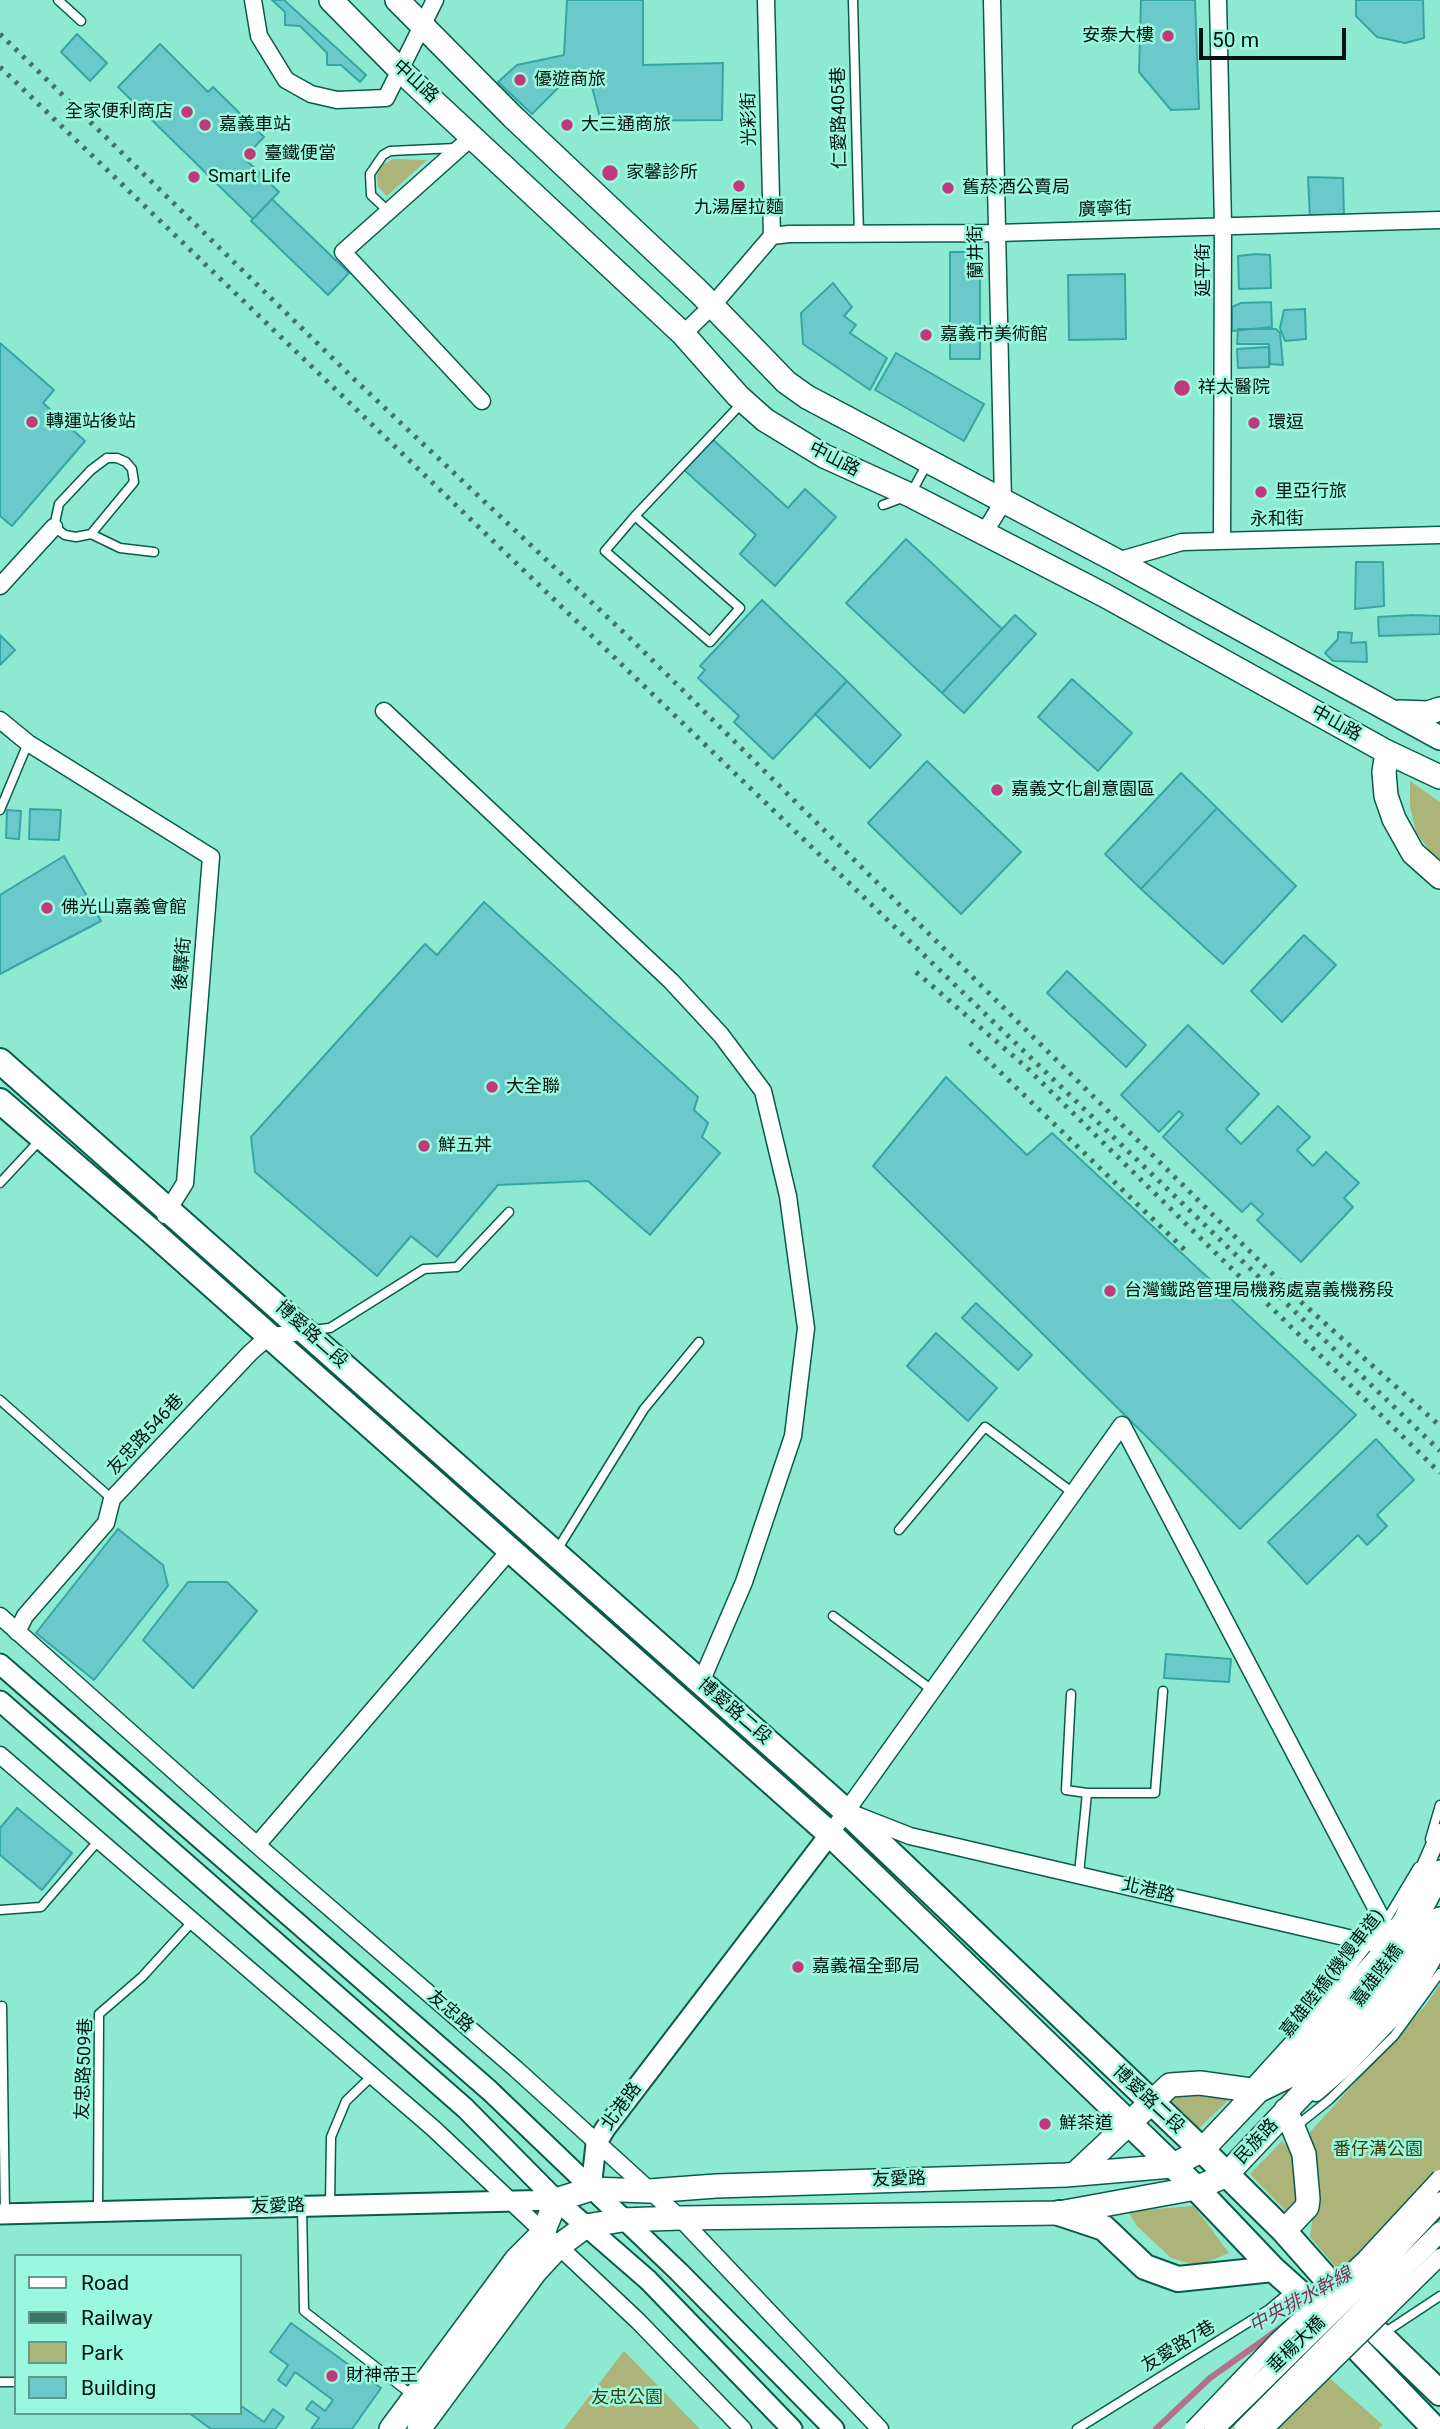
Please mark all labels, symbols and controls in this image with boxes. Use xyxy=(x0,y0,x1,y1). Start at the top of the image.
scale bar xyxy=(1202,14,1349,58)
place label: 安泰大樓 xyxy=(1082,25,1154,47)
marker: 安泰大樓 xyxy=(1160,28,1176,44)
text: 50 m xyxy=(1212,28,1259,52)
street label: 中山路 xyxy=(388,56,442,108)
street label: 仁愛路405巷 xyxy=(828,67,852,169)
place label: 優遊商旅 xyxy=(534,69,606,91)
marker: 優遊商旅 xyxy=(512,72,528,88)
street label: 光彩街 xyxy=(739,92,761,146)
place label: 全家便利商店 xyxy=(65,101,173,123)
marker: 全家便利商店 xyxy=(179,104,195,120)
place label: 嘉義車站 xyxy=(219,114,291,136)
place label: 大三通商旅 xyxy=(581,114,671,136)
marker: 嘉義車站 xyxy=(197,117,213,133)
marker: 大三通商旅 xyxy=(559,117,575,133)
place label: 臺鐵便當 xyxy=(264,143,336,165)
marker: 臺鐵便當 xyxy=(242,146,258,162)
place label: 家馨診所 xyxy=(626,162,698,184)
marker: 家馨診所 xyxy=(600,163,620,183)
place label: Smart Life xyxy=(208,166,291,188)
marker: Smart Life xyxy=(186,169,202,185)
place label: 舊菸酒公賣局 xyxy=(962,177,1070,199)
marker: 九湯屋拉麵 xyxy=(731,178,747,194)
marker: 舊菸酒公賣局 xyxy=(940,180,956,196)
place label: 九湯屋拉麵 xyxy=(694,197,784,219)
street label: 廣寧街 xyxy=(1078,198,1132,222)
street label: 蘭井街 xyxy=(966,225,988,279)
street label: 延平街 xyxy=(1193,243,1215,297)
place label: 嘉義市美術館 xyxy=(940,324,1048,346)
marker: 嘉義市美術館 xyxy=(918,327,934,343)
place label: 祥太醫院 xyxy=(1198,377,1270,399)
marker: 祥太醫院 xyxy=(1172,378,1192,398)
place label: 轉運站後站 xyxy=(46,411,136,433)
place label: 環逗 xyxy=(1268,412,1304,434)
marker: 轉運站後站 xyxy=(24,414,40,430)
marker: 環逗 xyxy=(1246,415,1262,431)
street label: 中山路 xyxy=(805,438,863,482)
place label: 里亞行旅 xyxy=(1275,481,1347,503)
marker: 里亞行旅 xyxy=(1253,484,1269,500)
street label: 永和街 xyxy=(1250,509,1304,531)
street label: 中山路 xyxy=(1307,701,1365,747)
place label: 嘉義文化創意園區 xyxy=(1011,779,1155,801)
marker: 嘉義文化創意園區 xyxy=(989,782,1005,798)
place label: 佛光山嘉義會館 xyxy=(61,897,187,919)
marker: 佛光山嘉義會館 xyxy=(39,900,55,916)
street label: 後驛街 xyxy=(170,936,196,992)
place label: 大全聯 xyxy=(506,1076,560,1098)
marker: 大全聯 xyxy=(484,1079,500,1095)
place label: 鮮五丼 xyxy=(438,1135,492,1157)
marker: 鮮五丼 xyxy=(416,1138,432,1154)
place label: 台灣鐵路管理局機務處嘉義機務段 xyxy=(1124,1280,1394,1302)
marker: 台灣鐵路管理局機務處嘉義機務段 xyxy=(1102,1283,1118,1299)
street label: 博愛路二段 xyxy=(270,1297,352,1373)
street label: 友忠路546巷 xyxy=(103,1390,189,1480)
street label: 博愛路二段 xyxy=(693,1674,775,1750)
street label: 北港路 xyxy=(1119,1874,1177,1908)
street label: 嘉雄陸橋(機慢車道) xyxy=(1276,1906,1390,2042)
street label: 嘉雄陸橋 xyxy=(1348,1941,1408,2011)
place label: 嘉義福全郵局 xyxy=(812,1956,920,1978)
marker: 嘉義福全郵局 xyxy=(790,1959,806,1975)
street label: 友忠路 xyxy=(423,1986,477,2038)
street label: 友忠路509巷 xyxy=(72,2017,98,2121)
street label: 博愛路二段 xyxy=(1108,2061,1188,2139)
street label: 北港路 xyxy=(597,2079,647,2135)
place label: 鮮茶道 xyxy=(1059,2113,1113,2135)
street label: 民族路 xyxy=(1231,2115,1283,2169)
marker: 鮮茶道 xyxy=(1037,2116,1053,2132)
park label: 番仔溝公園 xyxy=(1333,2139,1423,2161)
street label: 友愛路 xyxy=(872,2168,926,2192)
street label: 友愛路 xyxy=(251,2195,305,2219)
legend xyxy=(14,2254,242,2415)
water label: 中央排水幹線 xyxy=(1246,2263,1356,2339)
text: Road xyxy=(81,2271,129,2295)
text: Railway xyxy=(81,2306,153,2330)
street label: 垂楊大橋 xyxy=(1264,2312,1330,2378)
street label: 友愛路7巷 xyxy=(1138,2317,1220,2377)
text: Park xyxy=(81,2341,123,2365)
place label: 財神帝王 xyxy=(346,2365,418,2387)
marker: 財神帝王 xyxy=(324,2368,340,2384)
text: Building xyxy=(81,2376,156,2400)
park label: 友忠公園 xyxy=(591,2387,663,2409)

